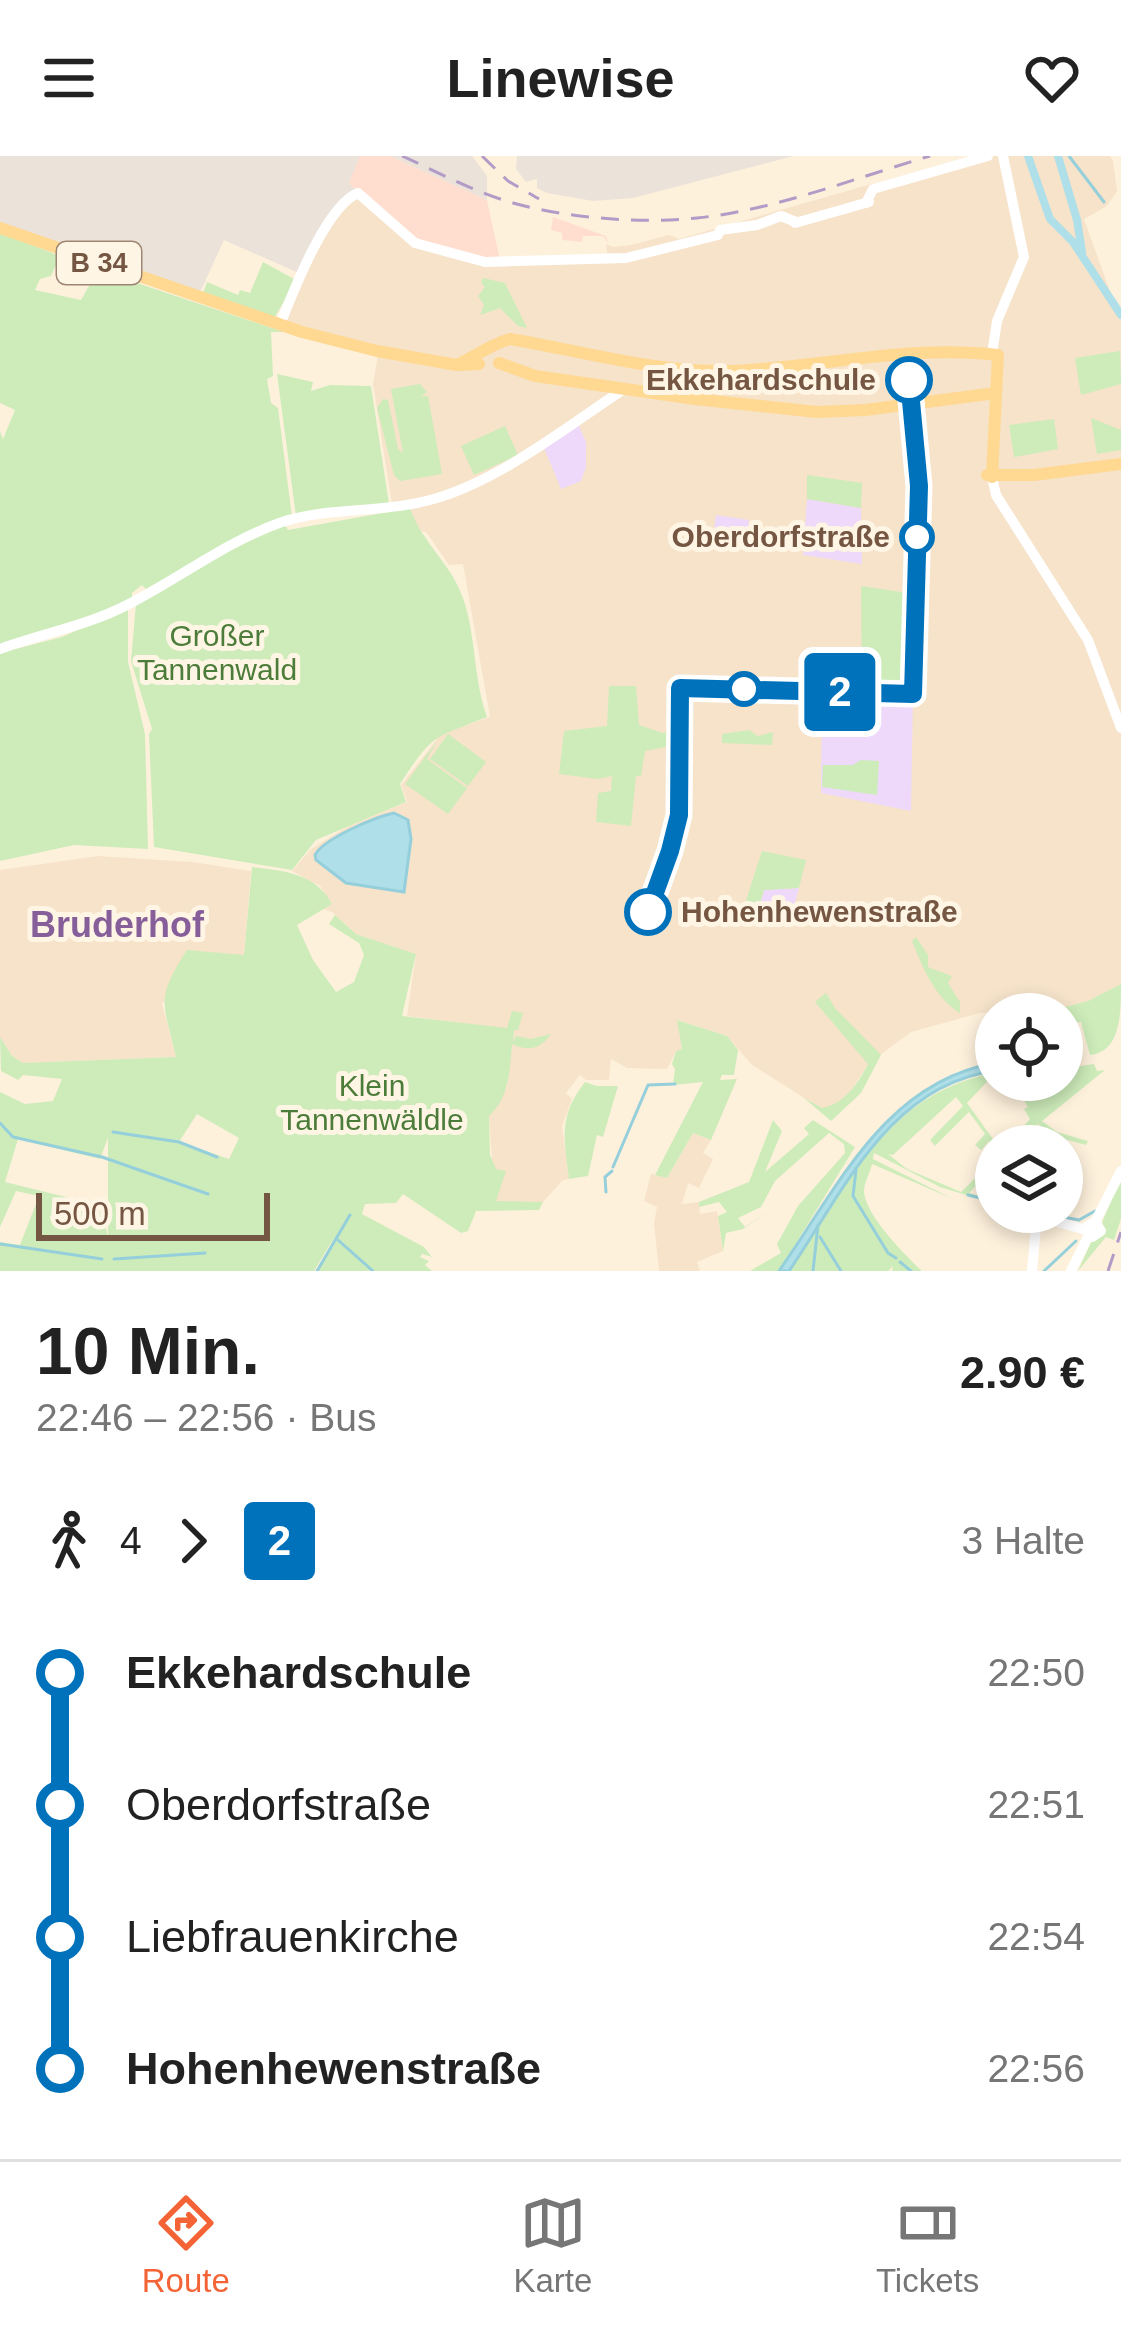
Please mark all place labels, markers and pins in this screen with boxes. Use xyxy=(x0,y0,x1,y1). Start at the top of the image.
marker: Ekkehardschule xyxy=(887,358,931,402)
place label: Ekkehardschule xyxy=(646,363,876,396)
place label: Oberdorfstraße xyxy=(672,520,890,553)
marker: Oberdorfstraße xyxy=(901,521,933,553)
unlabelled marker xyxy=(728,673,760,705)
marker: Hohenhewenstraße xyxy=(626,890,670,934)
place label: Hohenhewenstraße xyxy=(681,895,958,928)

